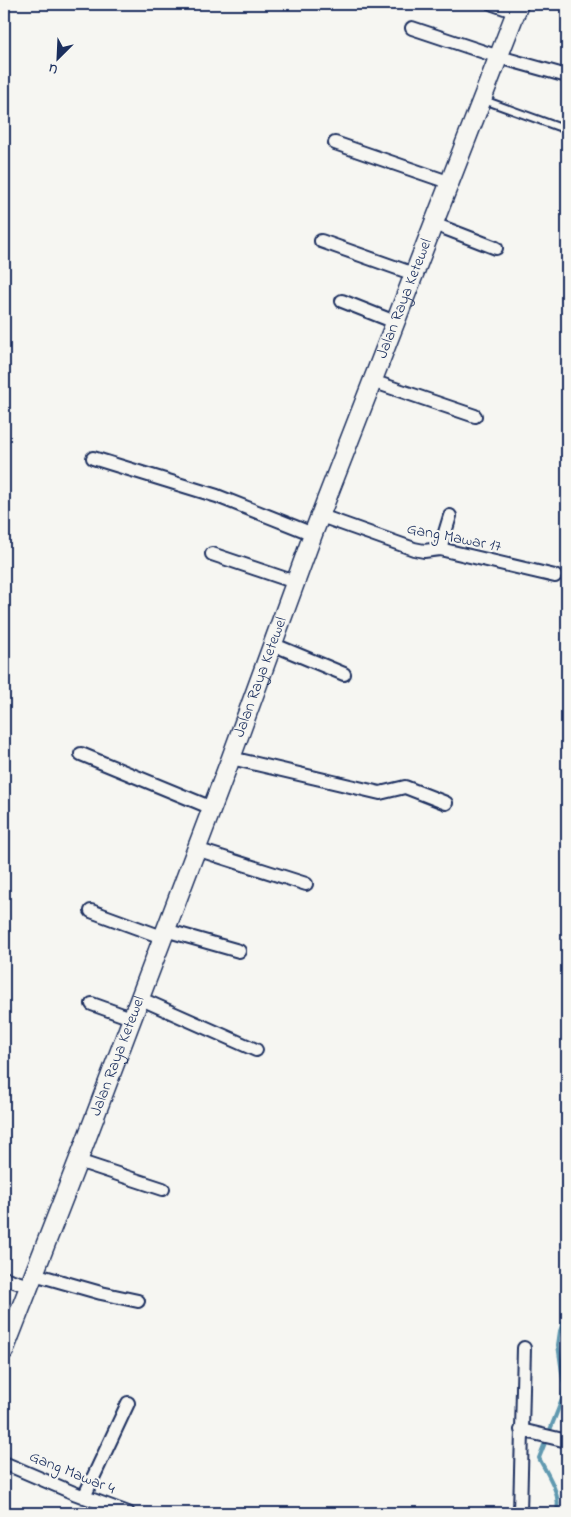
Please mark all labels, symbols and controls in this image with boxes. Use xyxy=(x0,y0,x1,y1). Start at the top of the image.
north arrow xyxy=(32,32,82,82)
text: U xyxy=(45,57,62,80)
street label: Jalan Raya Ketewel xyxy=(370,235,439,362)
street label: Gang Mawar 17 xyxy=(405,517,504,559)
street label: Jalan Raya Ketewel xyxy=(228,613,294,741)
street label: Jalan Raya Ketewel xyxy=(84,992,152,1120)
street label: Gang Mawar 4 xyxy=(25,1445,119,1501)

